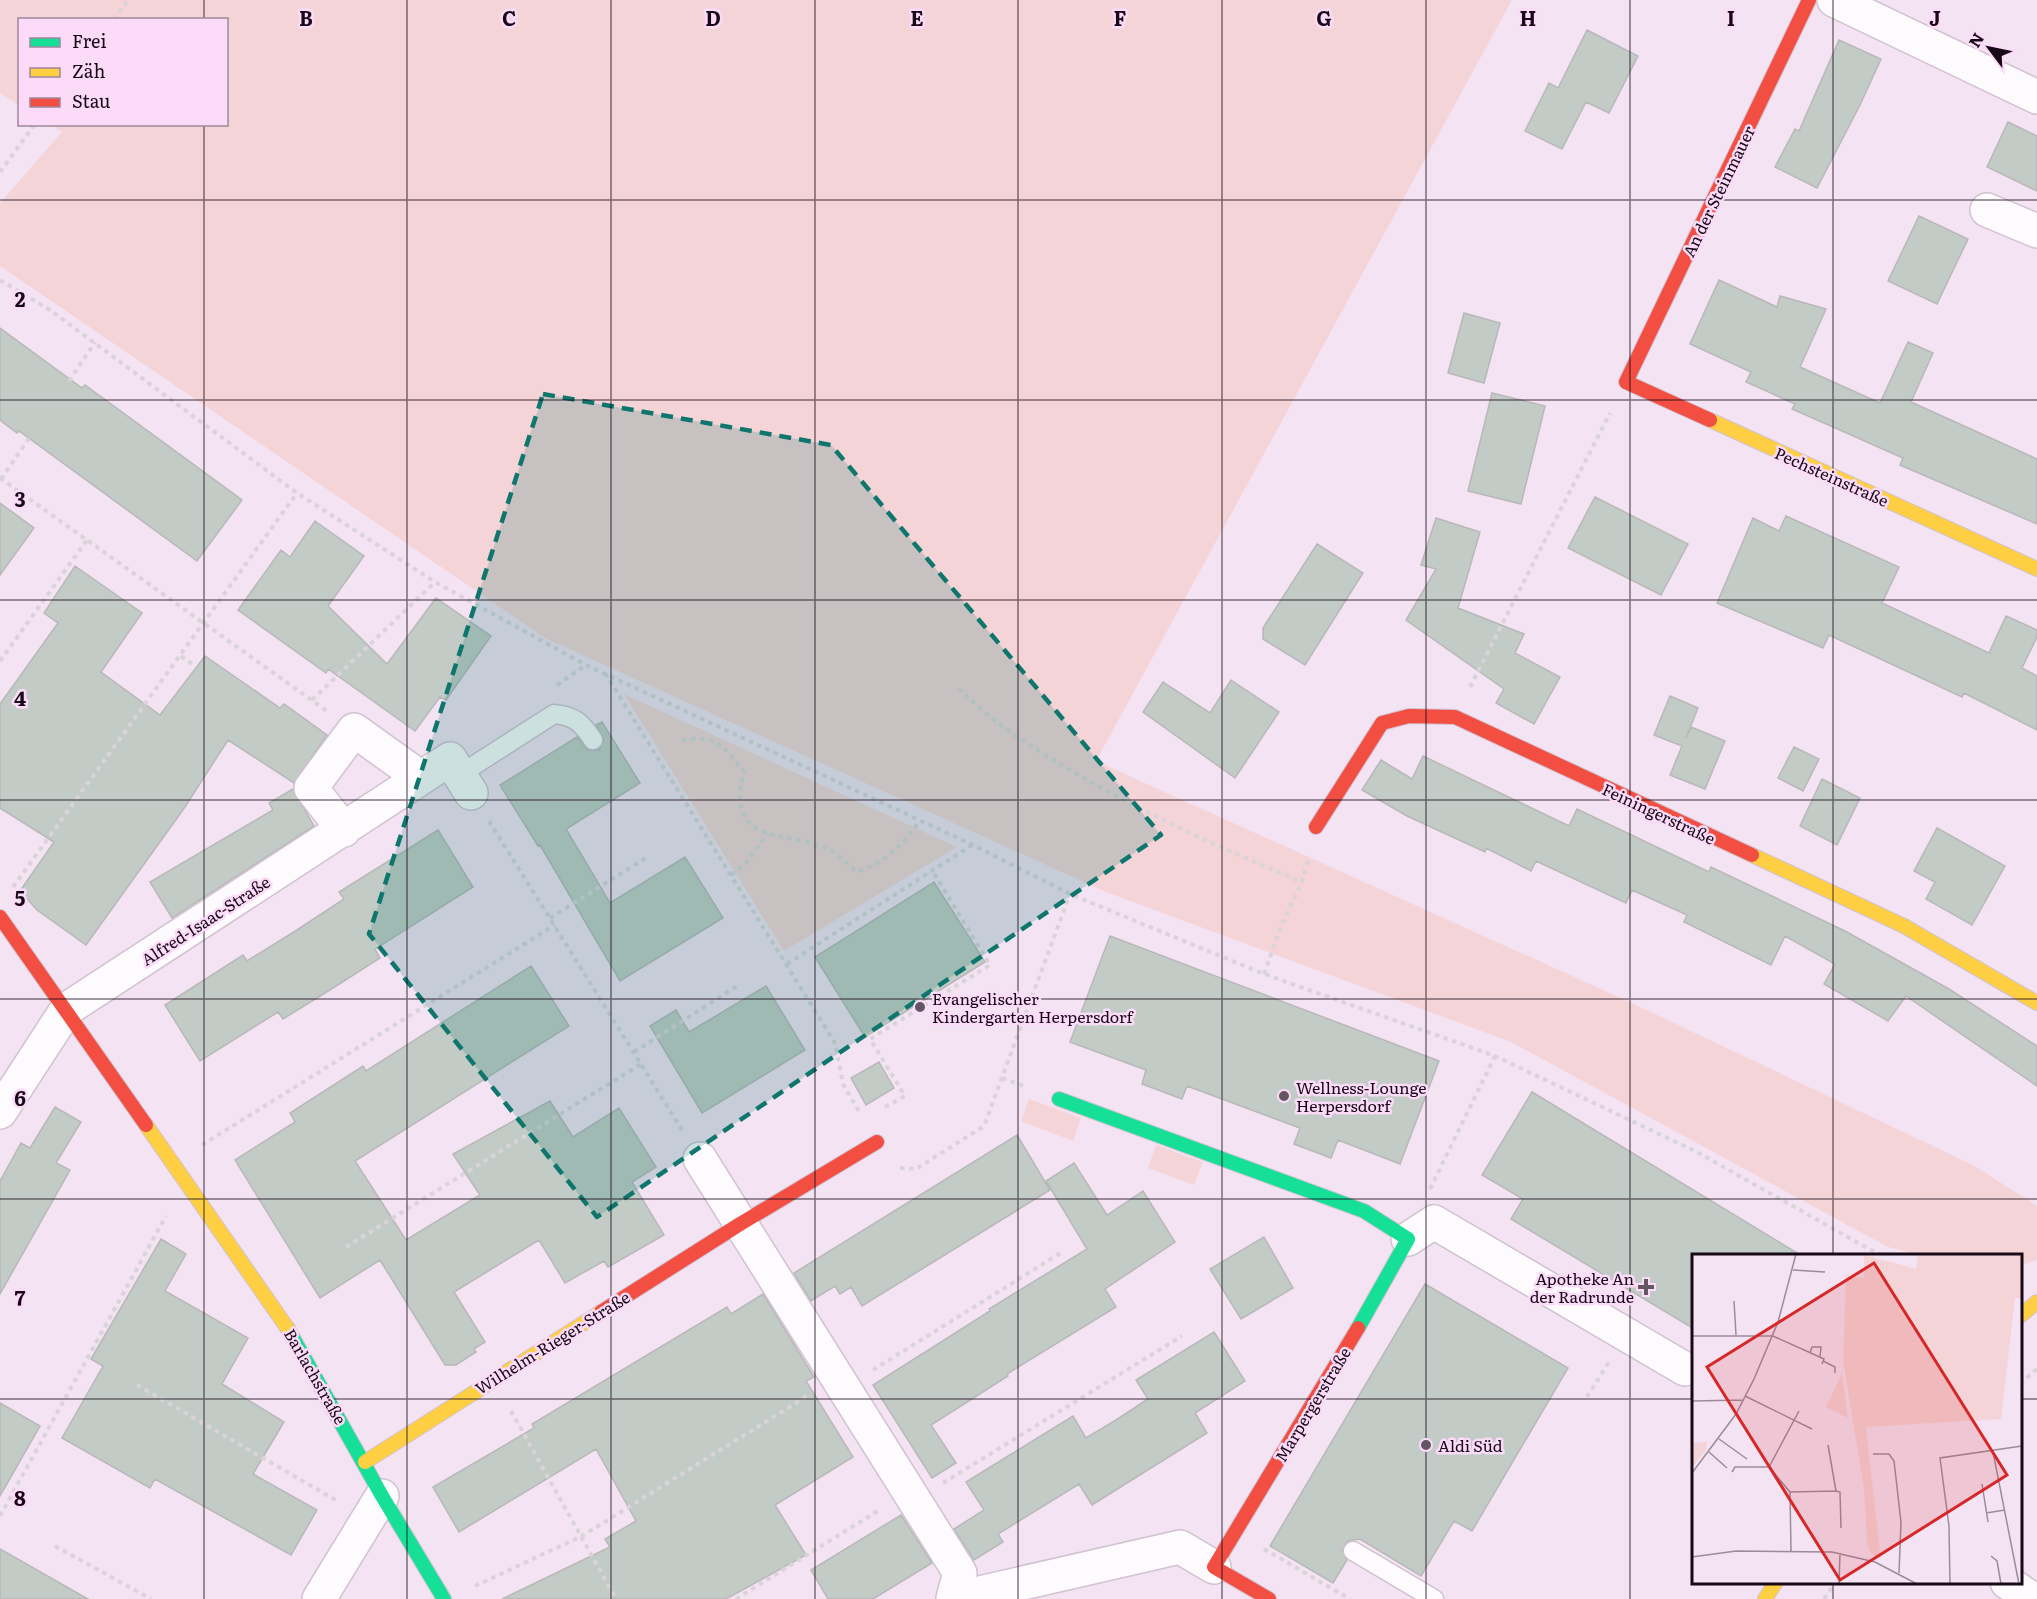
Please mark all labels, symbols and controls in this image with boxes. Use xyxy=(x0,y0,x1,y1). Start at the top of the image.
text: B xyxy=(299,2,313,32)
text: C xyxy=(502,2,516,32)
text: D xyxy=(705,2,721,32)
text: E xyxy=(910,2,924,32)
text: F xyxy=(1114,2,1127,32)
text: G xyxy=(1316,2,1332,32)
text: H xyxy=(1520,2,1536,32)
text: I xyxy=(1727,2,1735,32)
text: J xyxy=(1929,2,1941,32)
legend xyxy=(18,18,228,126)
north arrow xyxy=(1959,18,2019,78)
text: Frei xyxy=(72,27,106,54)
text: N xyxy=(1962,27,1989,52)
text: Zäh xyxy=(72,57,106,84)
text: Stau xyxy=(72,87,110,114)
street label: An der Steinmauer xyxy=(1676,121,1760,261)
text: 2 xyxy=(15,283,26,313)
street label: Pechsteinstraße xyxy=(1771,440,1893,512)
text: 3 xyxy=(14,483,26,513)
text: 4 xyxy=(14,682,26,712)
street label: Feiningerstraße xyxy=(1599,776,1719,850)
street label: Alfred-Isaac-Straße xyxy=(136,869,274,971)
text: 5 xyxy=(15,882,26,912)
place label: Evangelischer Kindergarten Herpersdorf xyxy=(932,986,1135,1028)
marker: Evangelischer Kindergarten Herpersdorf xyxy=(913,1000,927,1014)
place label: Wellness-Lounge Herpersdorf xyxy=(1296,1075,1427,1117)
text: 6 xyxy=(14,1082,26,1112)
marker: Wellness-Lounge Herpersdorf xyxy=(1277,1089,1291,1103)
inset map xyxy=(1692,1254,2022,1584)
place label: Apotheke An der Radrunde xyxy=(1530,1266,1634,1308)
marker: Apotheke An der Radrunde xyxy=(1639,1280,1653,1294)
text: 7 xyxy=(15,1282,26,1312)
street label: Wilhelm-Rieger-Straße xyxy=(470,1285,634,1399)
street label: Barlachstraße xyxy=(279,1324,353,1428)
street label: Marpergerstraße xyxy=(1268,1342,1356,1466)
place label: Aldi Süd xyxy=(1438,1433,1503,1457)
marker: Aldi Süd xyxy=(1419,1438,1433,1452)
text: 8 xyxy=(14,1482,26,1512)

